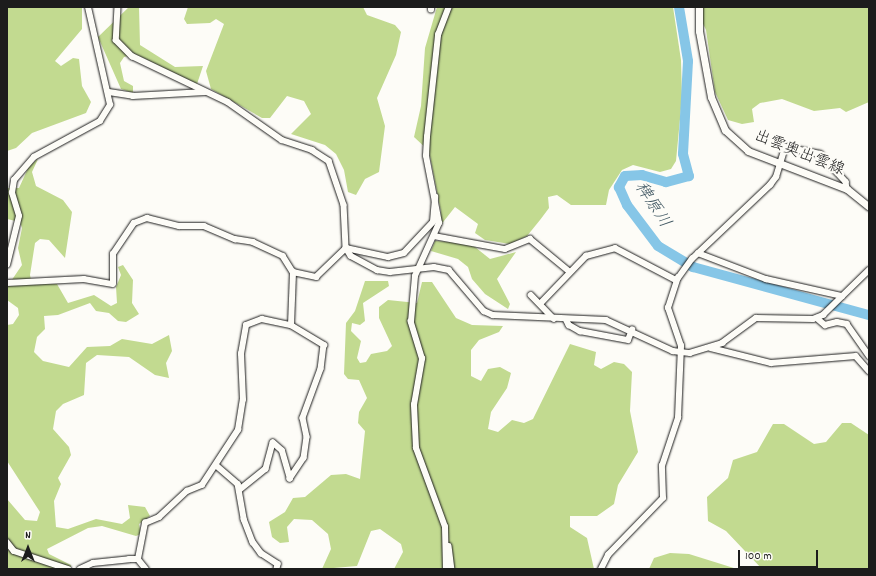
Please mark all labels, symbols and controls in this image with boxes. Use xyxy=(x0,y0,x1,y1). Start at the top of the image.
street label: 出雲奥出雲線 xyxy=(751,127,847,181)
water label: 稗原川 xyxy=(629,179,673,233)
north arrow xyxy=(8,528,48,568)
text: N xyxy=(25,528,31,544)
scale bar xyxy=(740,542,820,568)
text: 100 m xyxy=(745,548,772,565)

